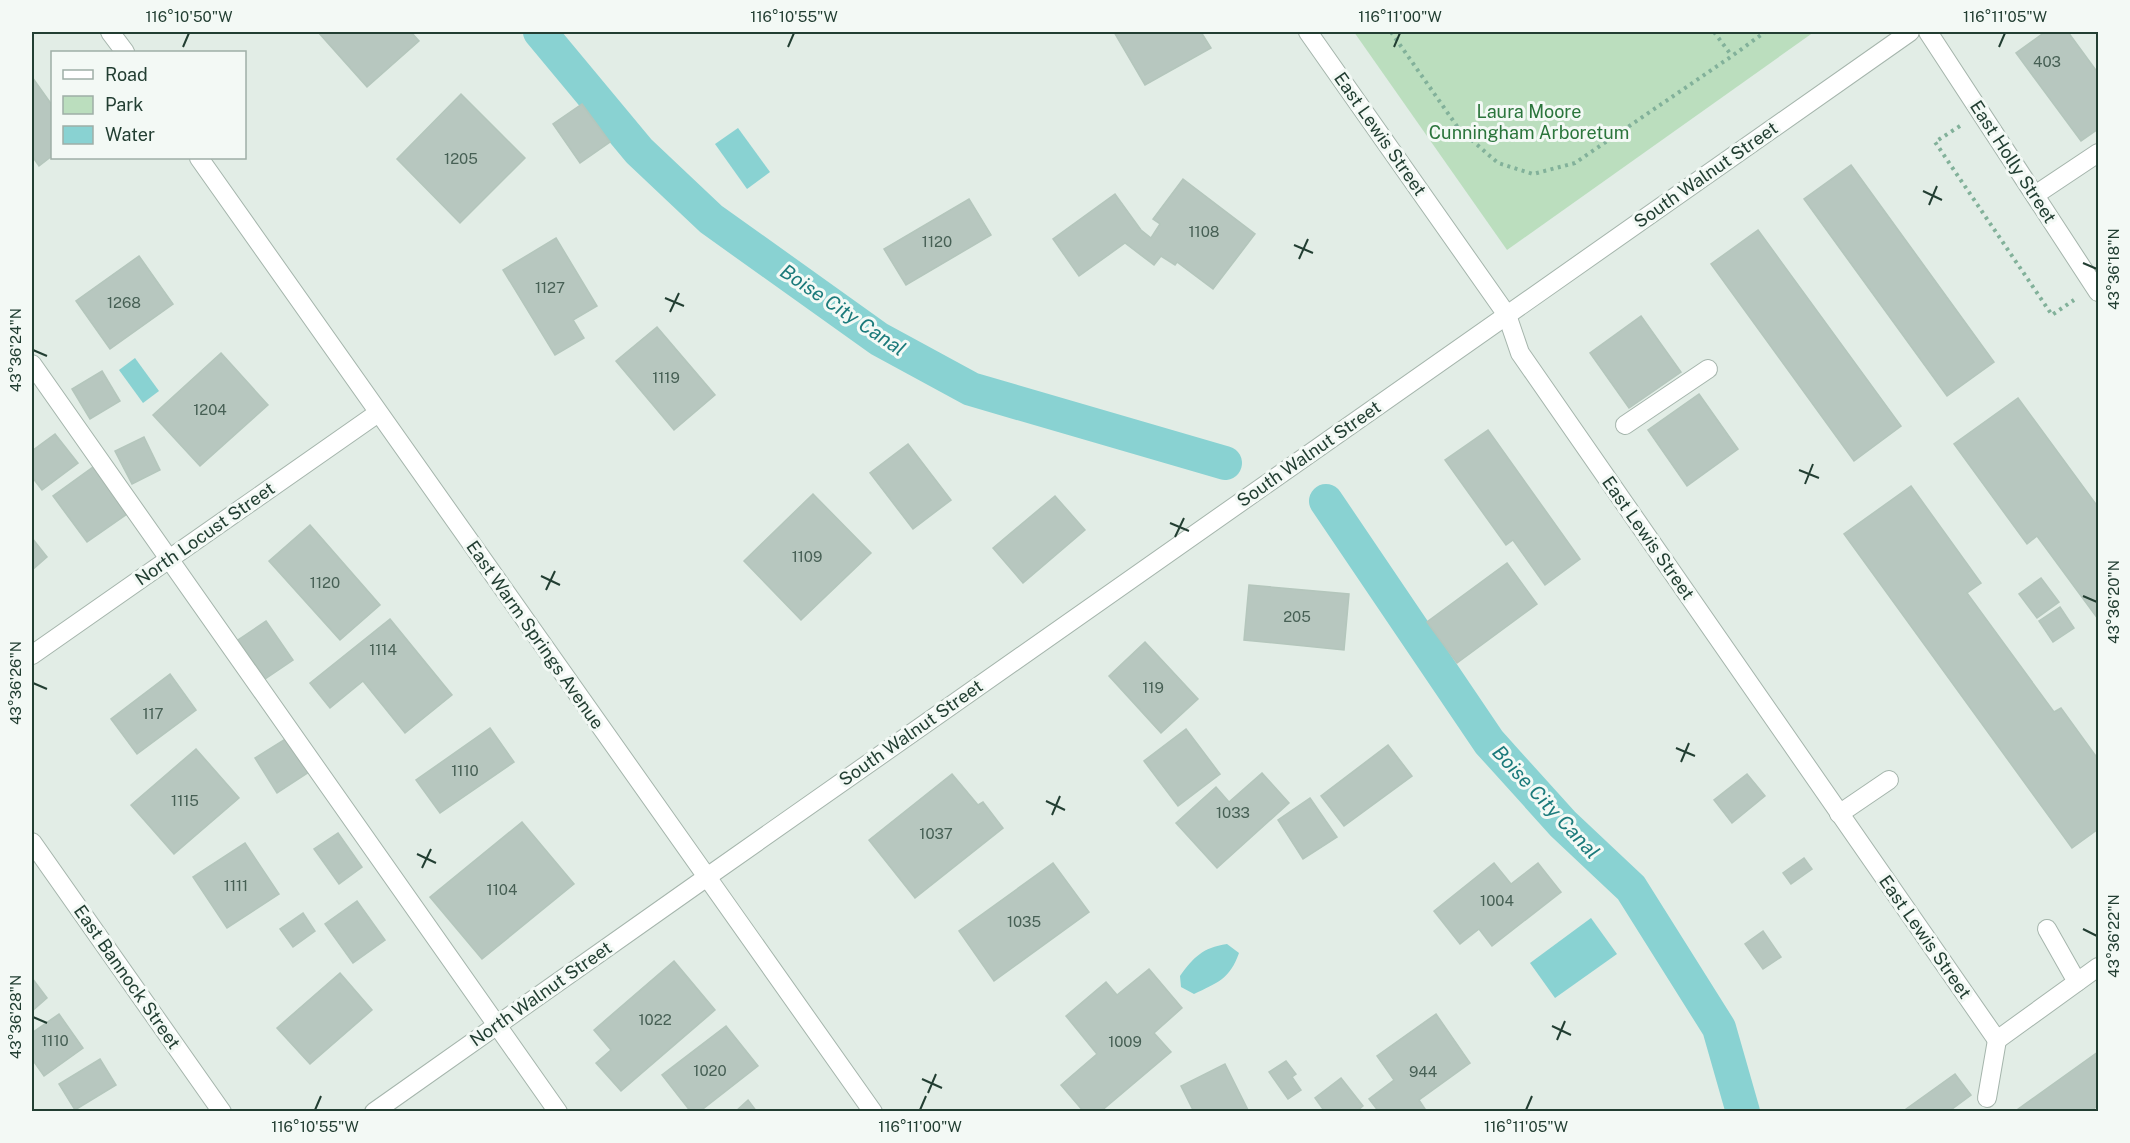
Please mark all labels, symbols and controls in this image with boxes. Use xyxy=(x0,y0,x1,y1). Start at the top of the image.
text: 116°10'50"W xyxy=(146,8,232,25)
text: 116°10'55"W xyxy=(750,8,838,25)
text: 116°11'00"W xyxy=(1358,8,1442,25)
text: 116°11'05"W xyxy=(1963,8,2047,25)
legend xyxy=(51,51,246,159)
house number: 403 xyxy=(2033,53,2061,70)
text: Road xyxy=(105,64,148,85)
street label: East Lewis Street xyxy=(1330,68,1431,199)
text: Park xyxy=(105,94,143,115)
street label: East Holly Street xyxy=(1966,97,2061,227)
park label: Laura Moore Cunningham Arboretum xyxy=(1429,101,1629,143)
street label: South Walnut Street xyxy=(1630,117,1782,232)
text: Water xyxy=(105,124,155,145)
house number: 1205 xyxy=(444,150,478,167)
house number: 1108 xyxy=(1188,223,1220,240)
text: 43°36'18"N xyxy=(2105,228,2122,310)
house number: 1120 xyxy=(922,233,952,250)
water label: Boise City Canal xyxy=(776,259,910,361)
house number: 1127 xyxy=(535,279,565,296)
house number: 1268 xyxy=(107,294,141,311)
text: 43°36'24"N xyxy=(7,308,24,392)
house number: 1119 xyxy=(652,369,680,386)
street label: South Walnut Street xyxy=(1233,396,1385,511)
house number: 1204 xyxy=(193,401,227,418)
street label: East Lewis Street xyxy=(1598,472,1699,603)
street label: North Locust Street xyxy=(131,478,278,590)
street label: East Warm Springs Avenue xyxy=(462,537,609,733)
house number: 1109 xyxy=(792,548,822,565)
text: 43°36'20"N xyxy=(2105,560,2122,644)
house number: 1120 xyxy=(310,574,340,591)
house number: 205 xyxy=(1283,608,1311,625)
text: 43°36'26"N xyxy=(7,641,24,725)
house number: 1114 xyxy=(369,641,397,658)
street label: South Walnut Street xyxy=(835,675,987,790)
house number: 119 xyxy=(1142,679,1164,696)
house number: 117 xyxy=(142,705,164,722)
water label: Boise City Canal xyxy=(1487,740,1605,864)
house number: 1110 xyxy=(451,762,479,779)
house number: 1115 xyxy=(171,792,199,809)
house number: 1033 xyxy=(1216,804,1250,821)
house number: 1037 xyxy=(919,825,953,842)
street label: East Lewis Street xyxy=(1875,871,1976,1002)
house number: 1111 xyxy=(224,877,248,894)
house number: 1104 xyxy=(487,881,517,898)
house number: 1004 xyxy=(1480,892,1514,909)
text: 43°36'22"N xyxy=(2105,894,2122,978)
street label: East Bannock Street xyxy=(70,901,185,1053)
house number: 1035 xyxy=(1007,913,1041,930)
street label: North Walnut Street xyxy=(466,937,616,1050)
text: 43°36'28"N xyxy=(7,975,24,1059)
house number: 1022 xyxy=(638,1011,672,1028)
house number: 1110 xyxy=(41,1032,69,1049)
house number: 1009 xyxy=(1108,1033,1142,1050)
house number: 1020 xyxy=(693,1062,727,1079)
house number: 944 xyxy=(1409,1063,1437,1080)
text: 116°10'55"W xyxy=(271,1118,359,1135)
text: 116°11'00"W xyxy=(878,1118,962,1135)
text: 116°11'05"W xyxy=(1484,1118,1568,1135)

